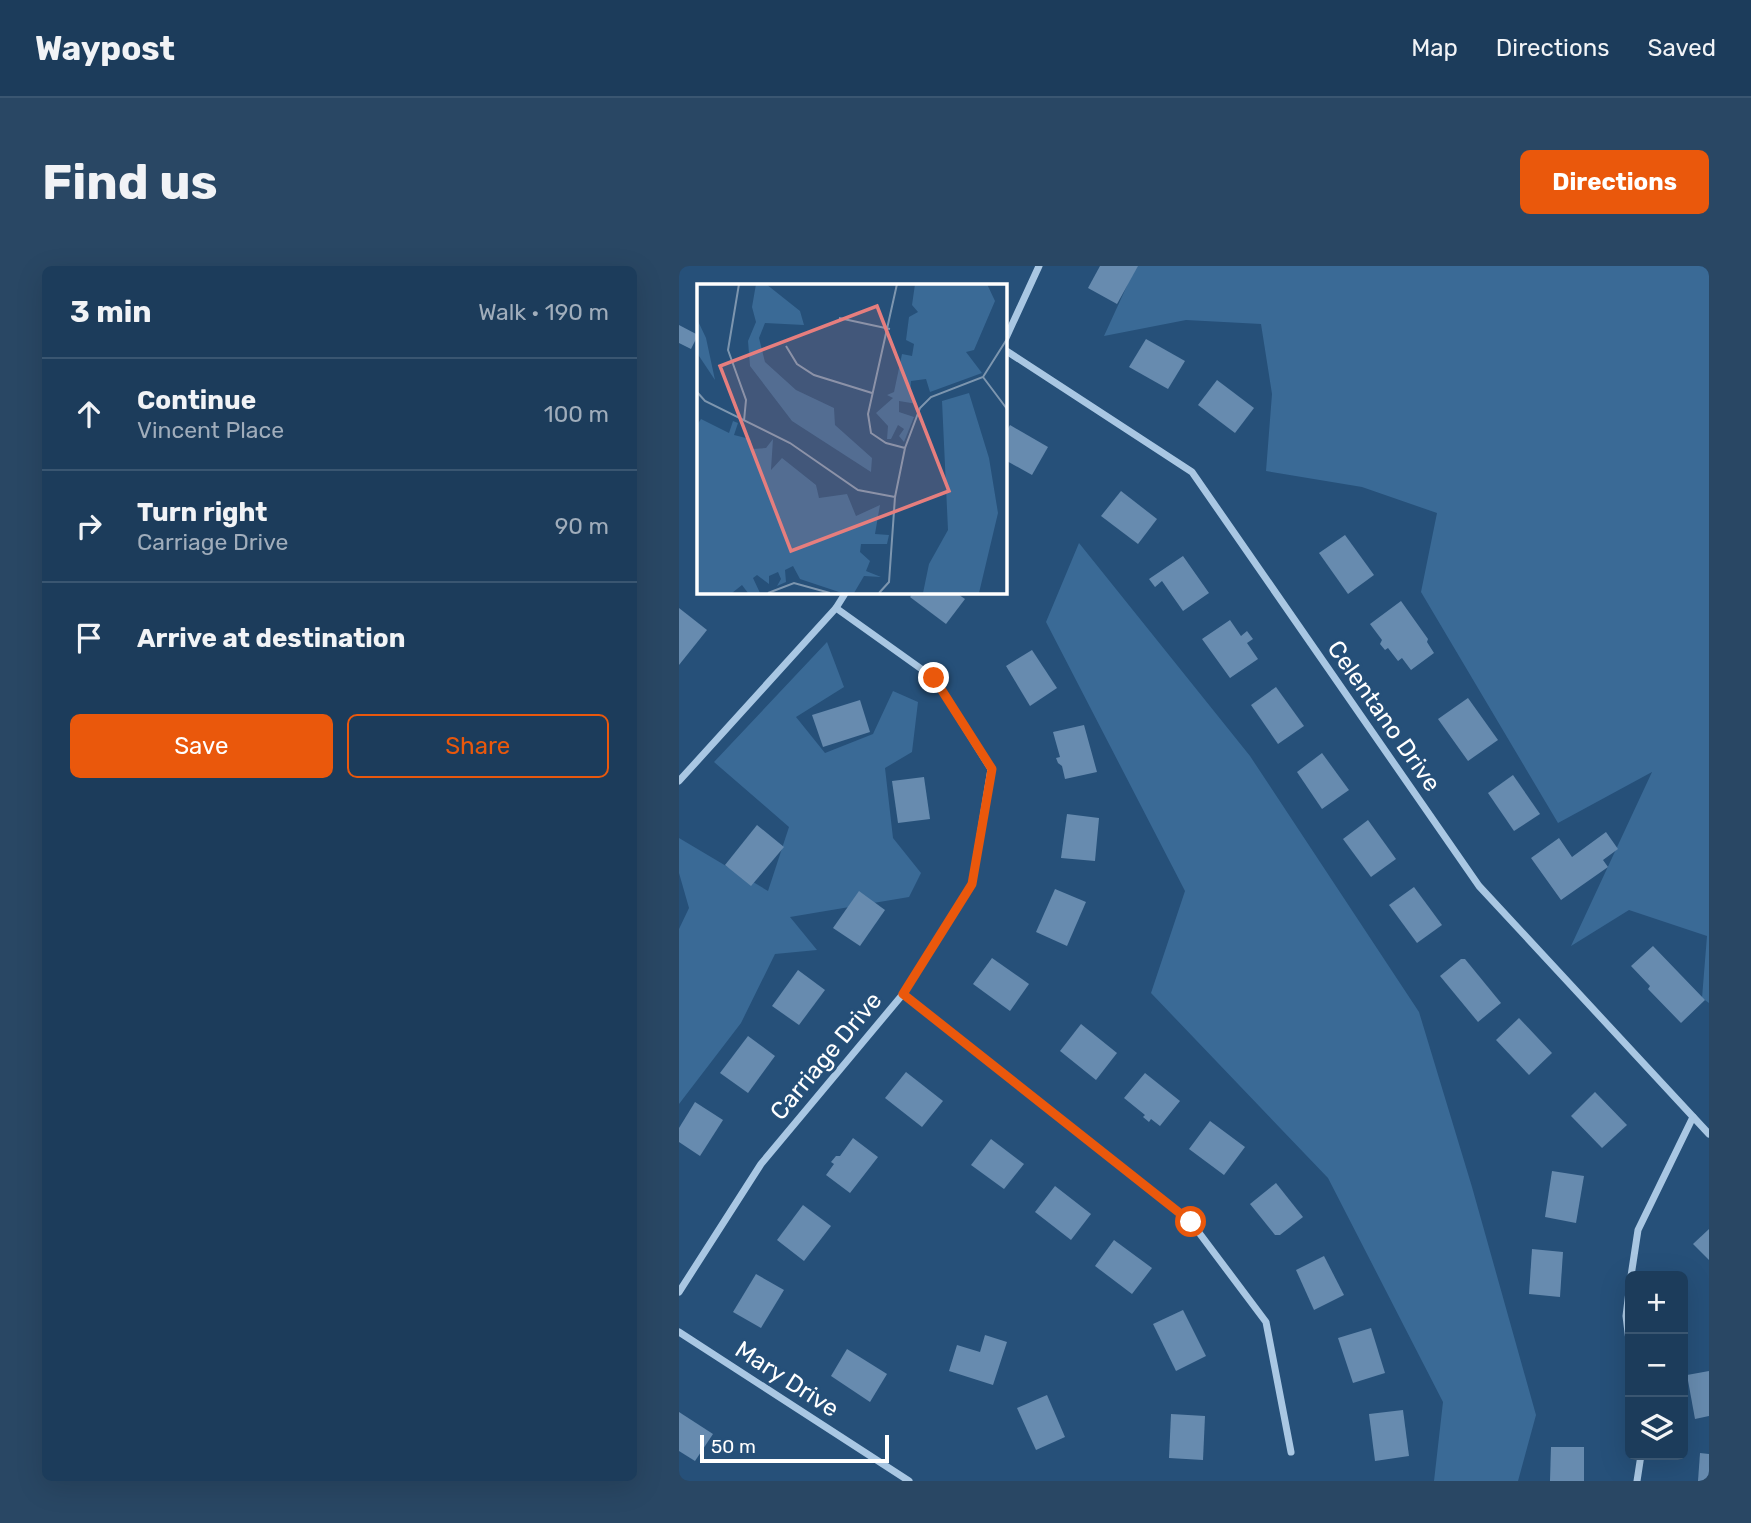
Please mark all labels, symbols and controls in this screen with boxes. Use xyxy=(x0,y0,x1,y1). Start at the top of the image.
text: Waypost xyxy=(35,29,175,68)
text: Map xyxy=(1411,34,1458,62)
text: Directions xyxy=(1496,34,1609,62)
text: Saved xyxy=(1647,34,1716,62)
button: Directions xyxy=(1520,150,1709,214)
text: Find us xyxy=(42,153,218,211)
inset map xyxy=(697,284,1006,593)
text: 3 min xyxy=(70,294,152,330)
text: Walk · 190 m xyxy=(478,298,609,326)
text: Continue xyxy=(137,385,256,416)
icon: ahead xyxy=(70,395,108,433)
text: 100 m xyxy=(544,400,609,428)
text: Vincent Place xyxy=(137,416,284,444)
text: Turn right xyxy=(137,497,267,528)
icon: right xyxy=(70,507,108,545)
text: 90 m xyxy=(555,512,609,540)
text: Carriage Drive xyxy=(137,528,288,556)
icon: arrive xyxy=(70,619,108,657)
text: Arrive at destination xyxy=(137,623,405,654)
street label: Celentano Drive xyxy=(1322,635,1446,797)
route end xyxy=(918,662,949,693)
button: Save xyxy=(70,714,333,778)
button: Share xyxy=(347,714,609,778)
street label: Carriage Drive xyxy=(765,987,887,1125)
route start xyxy=(1175,1206,1206,1237)
map controls xyxy=(1625,1271,1688,1460)
button: + xyxy=(1625,1271,1688,1334)
button: − xyxy=(1625,1334,1688,1397)
street label: Mary Drive xyxy=(730,1335,844,1423)
button: layers xyxy=(1625,1397,1688,1460)
scale bar xyxy=(700,1432,889,1464)
text: 50 m xyxy=(711,1435,756,1458)

